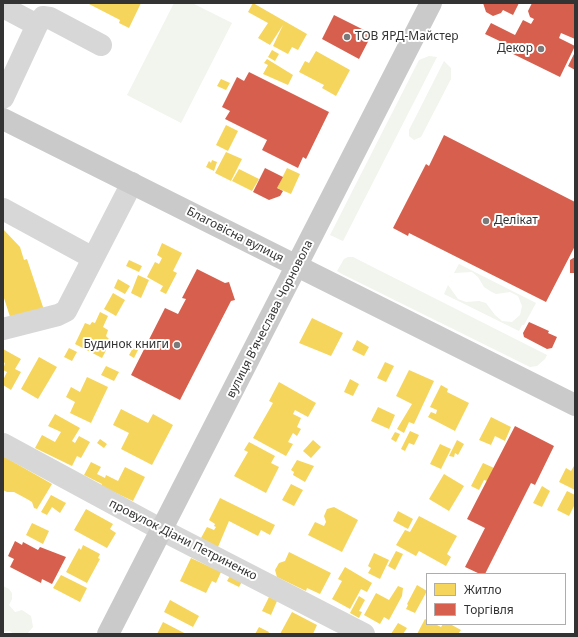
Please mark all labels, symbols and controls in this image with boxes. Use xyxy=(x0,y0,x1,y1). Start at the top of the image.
place label: ТОВ ЯРД-Майстер xyxy=(355,30,459,44)
marker: ТОВ ЯРД-Майстер xyxy=(342,32,352,42)
place label: Декор xyxy=(497,42,533,56)
marker: Декор xyxy=(536,44,546,54)
street label: Благовісна вулиця xyxy=(184,204,286,266)
place label: Делікат xyxy=(494,214,538,228)
marker: Делікат xyxy=(481,216,491,226)
street label: вулиця Вʼячеслава Чорновола xyxy=(224,238,316,400)
place label: Будинок книги xyxy=(84,338,169,352)
marker: Будинок книги xyxy=(172,340,182,350)
street label: провулок Діани Петриненко xyxy=(107,496,259,584)
legend xyxy=(426,573,566,625)
text: Житло xyxy=(464,581,502,598)
text: Торгівля xyxy=(464,601,514,618)

